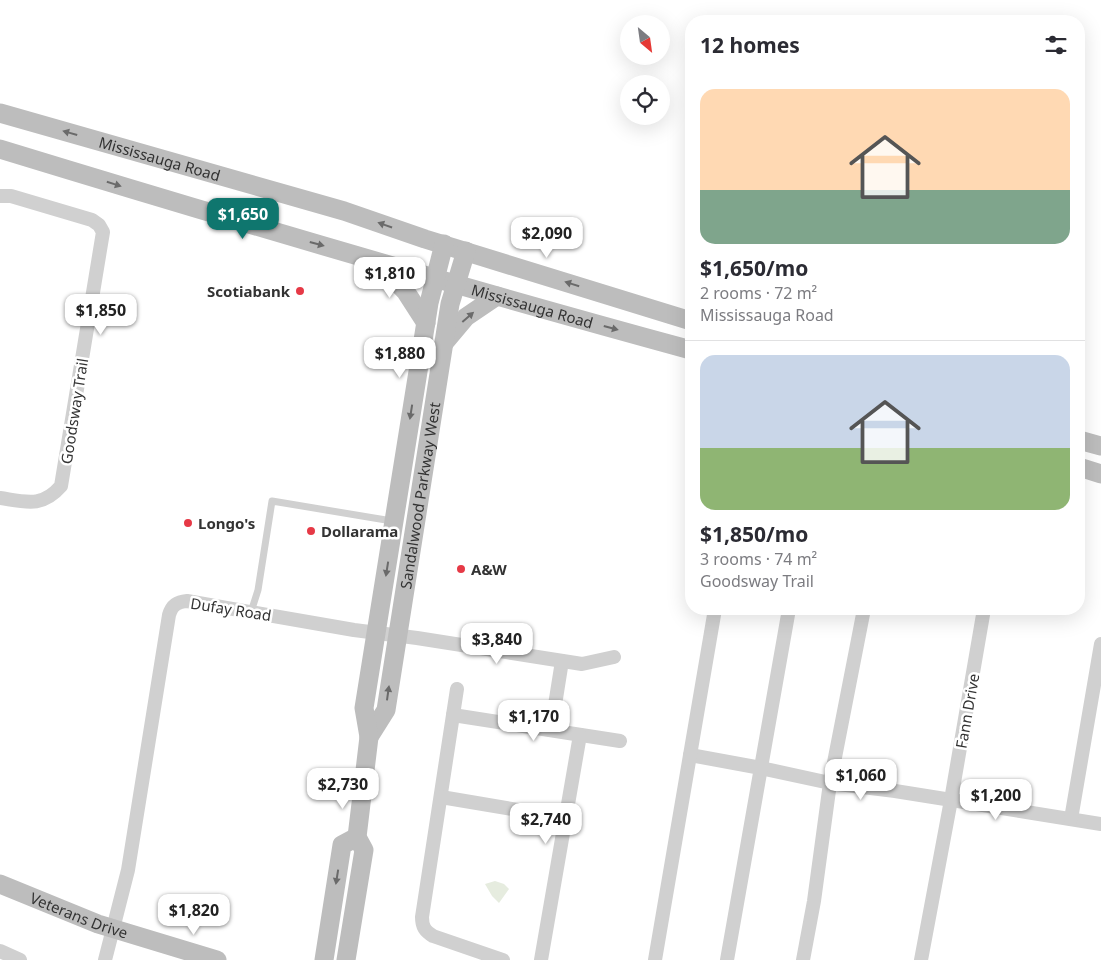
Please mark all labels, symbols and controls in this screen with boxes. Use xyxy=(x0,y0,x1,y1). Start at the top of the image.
north arrow xyxy=(620,15,670,65)
map controls xyxy=(620,15,670,125)
text: 12 homes xyxy=(700,31,800,59)
icon: filters xyxy=(1042,31,1070,59)
button: locate xyxy=(620,75,670,125)
icon: home xyxy=(840,122,930,212)
one-way arrow xyxy=(63,129,78,137)
street label: Mississauga Road xyxy=(97,132,223,185)
one-way arrow xyxy=(106,180,121,188)
pin: $1,650 xyxy=(202,198,284,240)
text: $1,650 xyxy=(218,203,268,225)
pin: $2,090 xyxy=(506,216,588,259)
one-way arrow xyxy=(377,221,392,229)
text: $2,090 xyxy=(522,222,572,244)
one-way arrow xyxy=(309,240,324,248)
text: $1,650/mo xyxy=(700,254,808,282)
pin: $1,810 xyxy=(349,256,431,299)
text: $1,810 xyxy=(365,262,415,284)
street label: Mississauga Road xyxy=(469,279,595,333)
one-way arrow xyxy=(565,280,580,288)
place label: Scotiabank xyxy=(207,281,291,301)
text: 2 rooms · 72 m² xyxy=(700,282,817,304)
marker: Scotiabank xyxy=(294,285,306,297)
pin: $1,850 xyxy=(60,294,142,336)
text: $1,850 xyxy=(76,299,126,321)
text: Mississauga Road xyxy=(700,304,834,326)
one-way arrow xyxy=(461,311,474,322)
one-way arrow xyxy=(603,325,618,333)
pin: $1,880 xyxy=(359,336,441,379)
text: $1,880 xyxy=(375,342,425,364)
street label: Goodsway Trail xyxy=(56,357,92,465)
icon: home xyxy=(840,387,930,477)
street label: Sandalwood Parkway West xyxy=(395,400,444,590)
one-way arrow xyxy=(407,405,415,421)
place label: Longo's xyxy=(198,513,255,533)
marker: Longo's xyxy=(182,517,194,529)
text: $1,850/mo xyxy=(700,520,808,548)
place label: Dollarama xyxy=(321,521,398,541)
marker: Dollarama xyxy=(305,525,317,537)
text: 3 rooms · 74 m² xyxy=(700,548,817,570)
place label: A&W xyxy=(471,559,507,579)
one-way arrow xyxy=(382,562,390,578)
marker: A&W xyxy=(455,563,467,575)
text: Goodsway Trail xyxy=(700,570,814,592)
street label: Dufay Road xyxy=(189,593,273,625)
pin: $3,840 xyxy=(456,622,538,665)
text: $3,840 xyxy=(472,628,522,650)
street label: Fann Drive xyxy=(951,672,983,750)
one-way arrow xyxy=(384,685,392,701)
pin: $1,170 xyxy=(493,700,575,742)
text: $1,170 xyxy=(509,705,559,727)
pin: $1,060 xyxy=(820,758,902,801)
text: $1,060 xyxy=(836,764,886,786)
pin: $2,730 xyxy=(302,768,384,810)
text: $2,730 xyxy=(318,773,368,795)
pin: $1,200 xyxy=(955,778,1037,821)
text: $1,200 xyxy=(971,784,1021,806)
pin: $2,740 xyxy=(505,802,587,845)
text: $2,740 xyxy=(521,808,571,830)
one-way arrow xyxy=(333,870,341,886)
street label: Veterans Drive xyxy=(27,887,130,942)
pin: $1,820 xyxy=(153,894,235,936)
text: $1,820 xyxy=(169,899,219,921)

